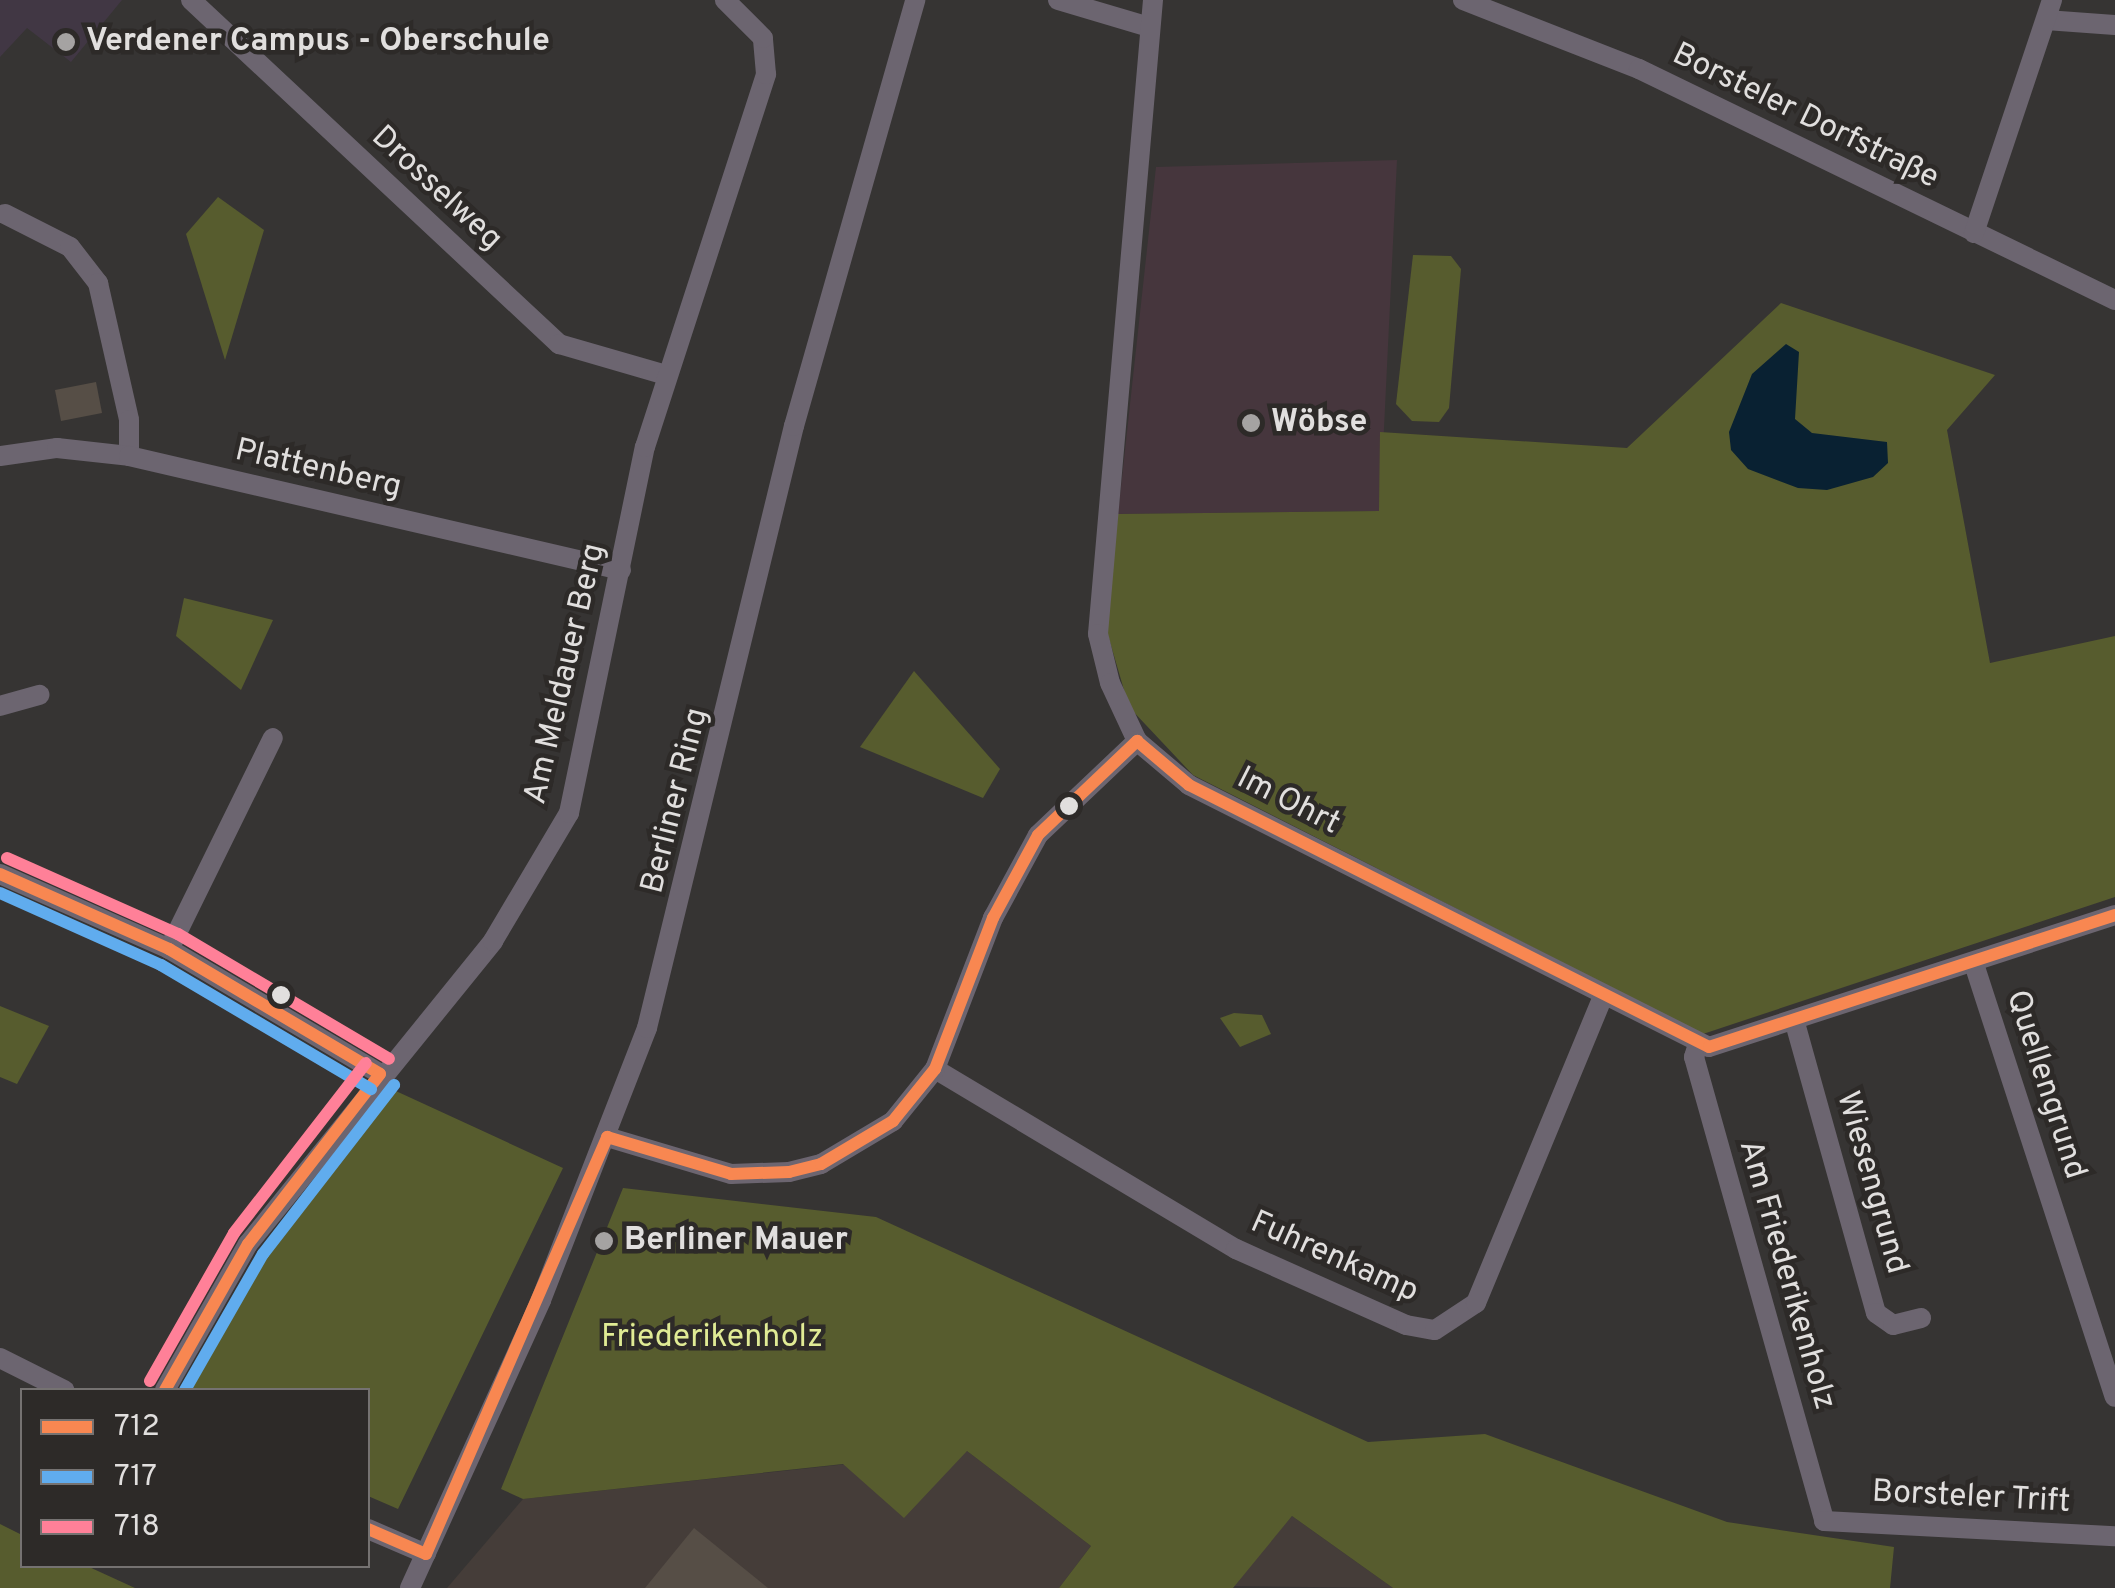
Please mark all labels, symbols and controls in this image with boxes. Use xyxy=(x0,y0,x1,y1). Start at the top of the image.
place label: Verdener Campus - Oberschule xyxy=(86,23,550,61)
marker: Verdener Campus - Oberschule xyxy=(55,31,77,53)
street label: Borsteler Dorfstraße xyxy=(1666,36,1944,198)
street label: Drosselweg xyxy=(363,119,509,259)
place label: Wöbse xyxy=(1271,404,1367,442)
marker: Wöbse xyxy=(1240,412,1262,434)
street label: Plattenberg xyxy=(231,432,405,508)
street label: Am Meldauer Berg xyxy=(517,540,615,808)
street label: Berliner Ring xyxy=(634,704,718,898)
street label: Im Ohrt xyxy=(1230,760,1346,844)
unlabelled marker xyxy=(1059,796,1079,816)
unlabelled marker xyxy=(271,985,291,1005)
street label: Quellengrund xyxy=(1996,986,2094,1184)
street label: Wiesengrund xyxy=(1827,1087,1915,1279)
street label: Am Friederikenholz xyxy=(1729,1136,1843,1414)
street label: Fuhrenkamp xyxy=(1244,1204,1424,1312)
place label: Berliner Mauer xyxy=(624,1222,848,1260)
marker: Berliner Mauer xyxy=(593,1230,615,1252)
park label: Friederikenholz xyxy=(601,1319,823,1357)
legend xyxy=(20,1388,370,1568)
text: 712 xyxy=(114,1409,160,1446)
text: 717 xyxy=(114,1459,157,1496)
street label: Borsteler Trift xyxy=(1870,1474,2072,1522)
text: 718 xyxy=(114,1509,160,1546)

